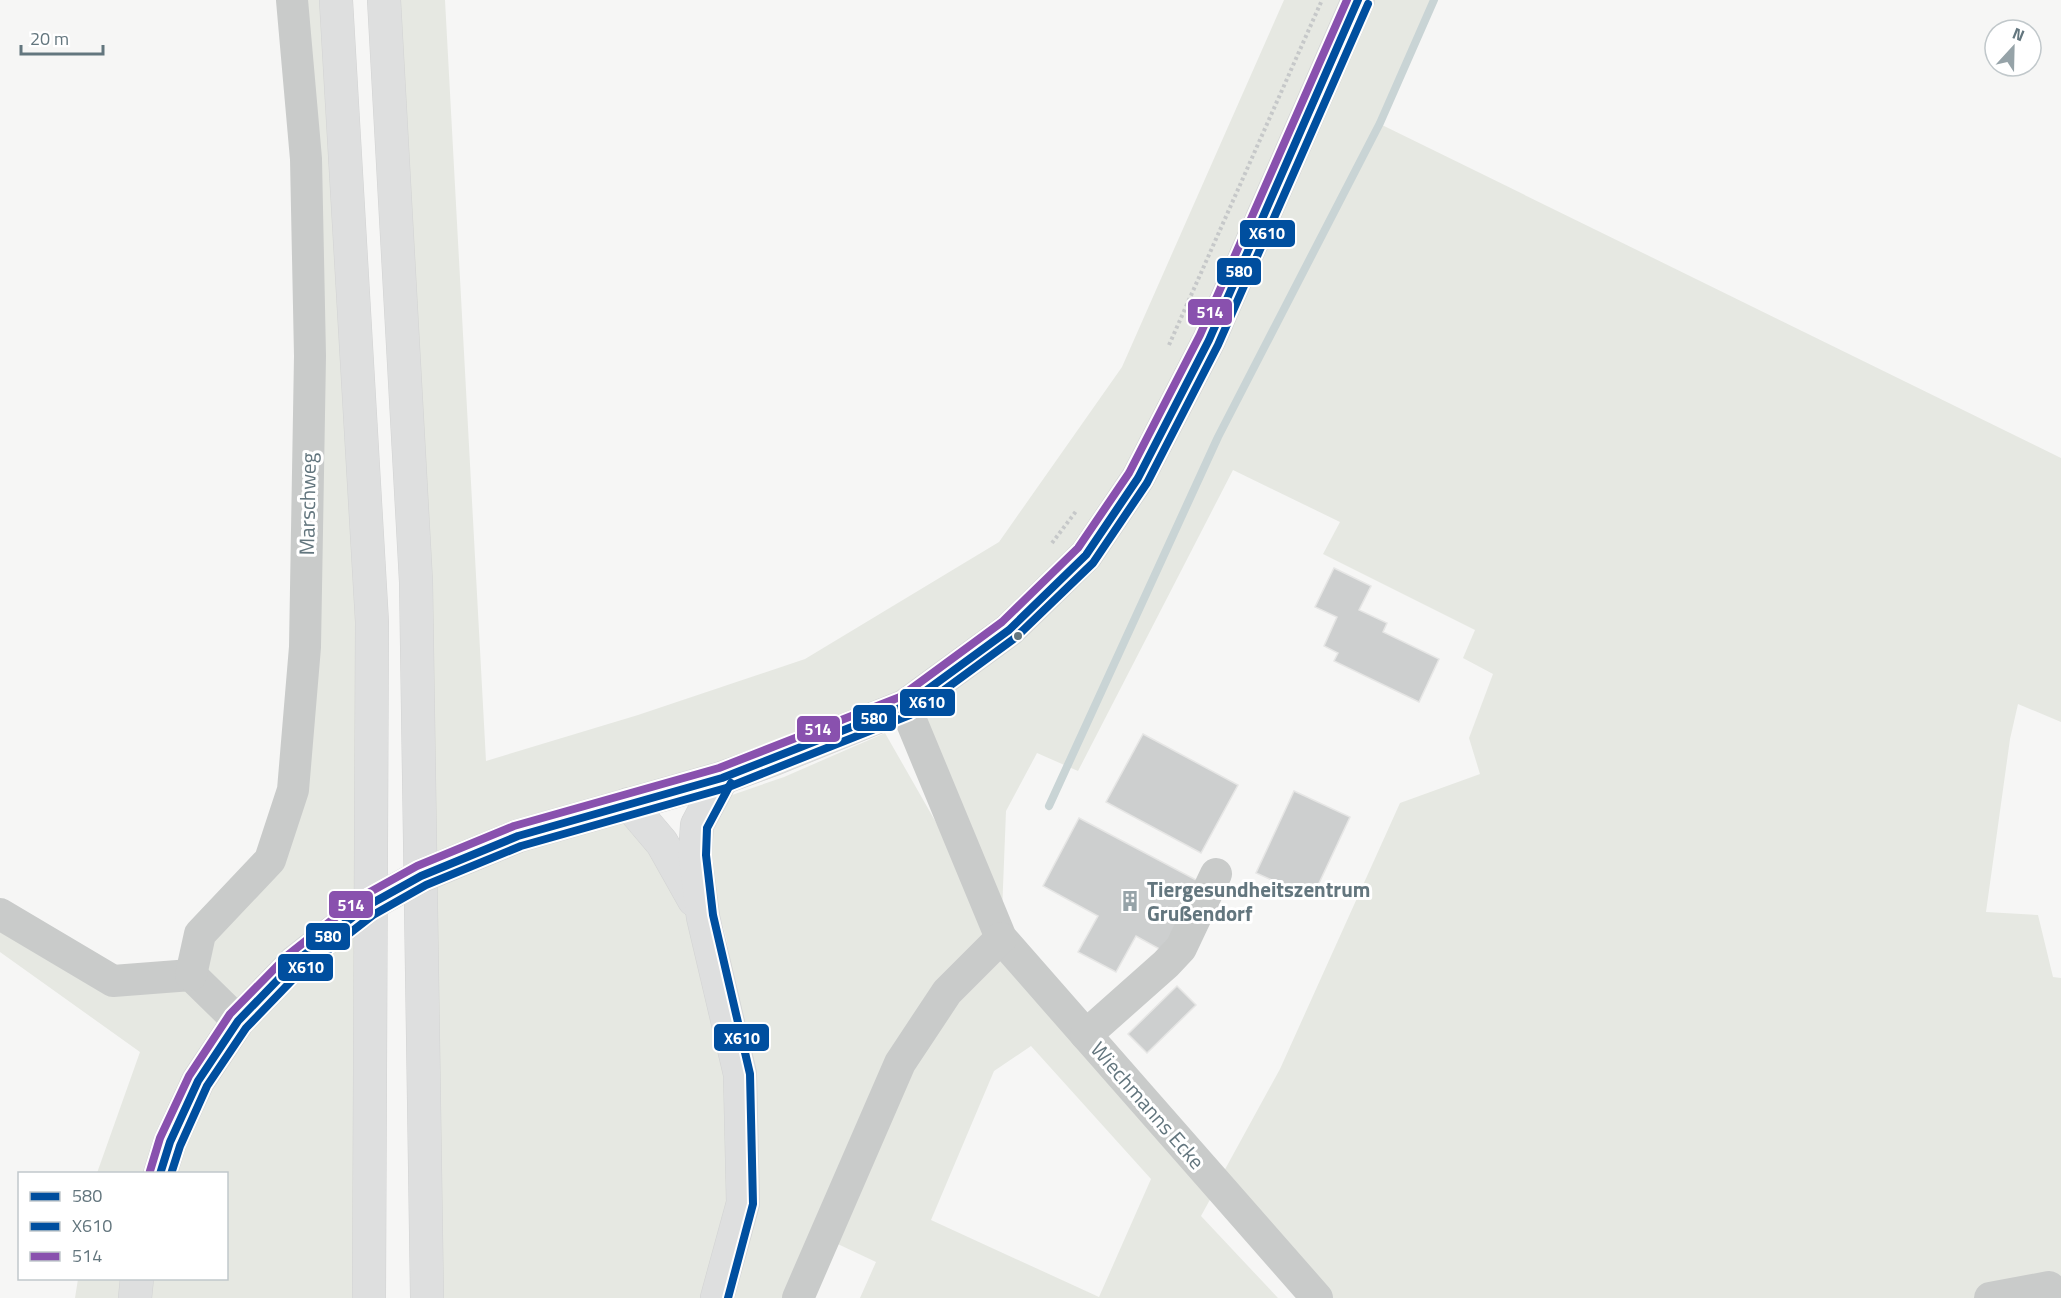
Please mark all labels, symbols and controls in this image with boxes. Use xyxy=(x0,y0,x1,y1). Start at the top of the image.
scale bar xyxy=(21,18,104,56)
north arrow xyxy=(1983,18,2043,78)
text: N xyxy=(2009,21,2028,47)
text: 20 m xyxy=(30,25,69,52)
line badge: X610 xyxy=(1239,219,1296,248)
text: X610 xyxy=(1249,221,1285,245)
line badge: 580 xyxy=(1216,257,1262,286)
text: 580 xyxy=(1226,259,1252,283)
line badge: 514 xyxy=(1187,298,1233,326)
text: 514 xyxy=(1197,300,1223,324)
street label: Marschweg xyxy=(290,452,324,556)
unlabelled marker xyxy=(1012,630,1024,642)
line badge: X610 xyxy=(899,688,956,717)
text: X610 xyxy=(909,690,945,714)
line badge: 580 xyxy=(852,704,897,732)
text: 580 xyxy=(861,706,887,730)
line badge: 514 xyxy=(796,715,841,743)
text: 514 xyxy=(805,717,831,741)
place label: Tiergesundheitszentrum Grußendorf xyxy=(1147,873,1370,929)
building icon: Tiergesundheitszentrum Grußendorf xyxy=(1118,889,1142,913)
line badge: 514 xyxy=(328,890,374,919)
text: 514 xyxy=(338,893,364,917)
line badge: 580 xyxy=(305,922,351,951)
text: 580 xyxy=(315,924,341,948)
line badge: X610 xyxy=(277,953,334,982)
text: X610 xyxy=(288,955,324,979)
line badge: X610 xyxy=(713,1023,770,1052)
text: X610 xyxy=(724,1026,760,1050)
street label: Wiechmanns Ecke xyxy=(1083,1034,1213,1176)
legend xyxy=(18,1172,228,1280)
text: 580 xyxy=(72,1182,102,1209)
text: X610 xyxy=(72,1212,112,1239)
text: 514 xyxy=(72,1242,102,1269)

